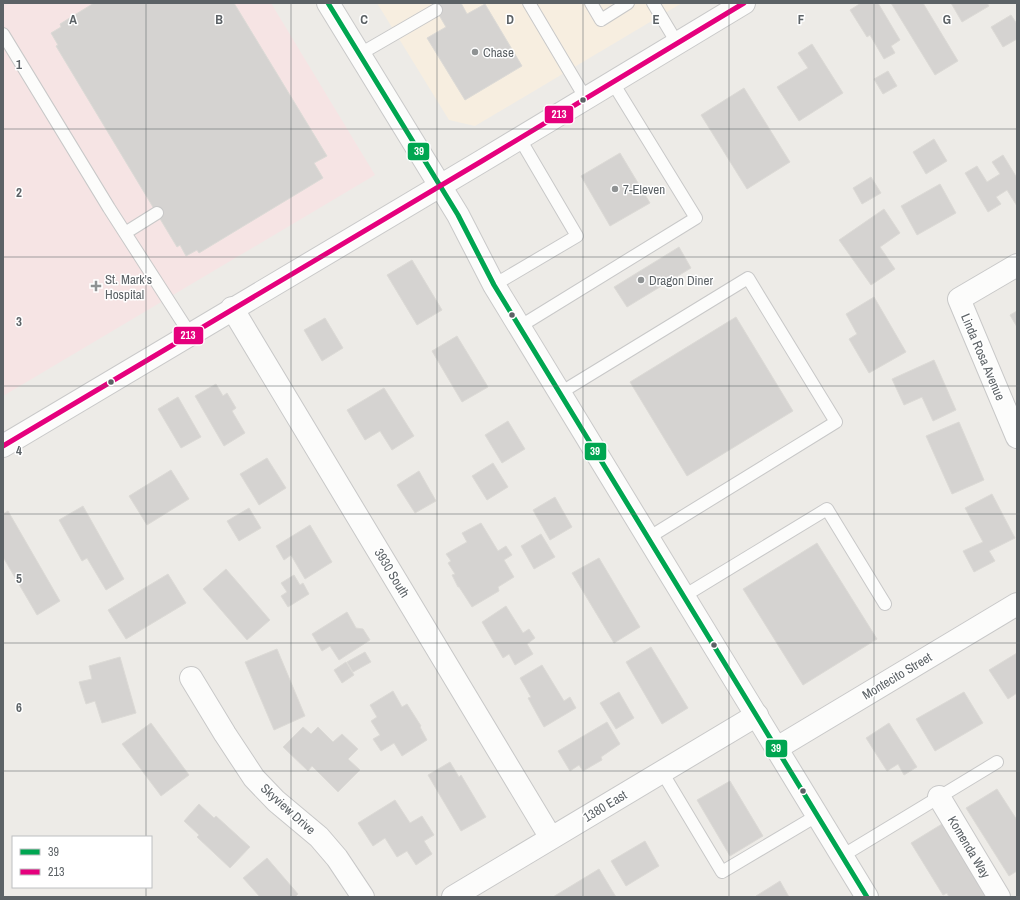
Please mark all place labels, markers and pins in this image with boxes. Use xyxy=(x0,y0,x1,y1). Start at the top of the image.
place label: Chase xyxy=(483,44,514,61)
marker: Chase xyxy=(470,47,480,57)
unlabelled marker xyxy=(578,95,588,105)
place label: 7-Eleven xyxy=(623,181,665,198)
marker: 7-Eleven xyxy=(610,184,620,194)
place label: St. Mark's Hospital xyxy=(105,271,152,303)
place label: Dragon Diner xyxy=(649,272,713,289)
marker: Dragon Diner xyxy=(636,275,646,285)
marker: St. Mark's Hospital xyxy=(90,280,102,292)
unlabelled marker xyxy=(507,310,517,320)
unlabelled marker xyxy=(106,377,116,387)
unlabelled marker xyxy=(709,640,719,650)
unlabelled marker xyxy=(798,786,808,796)

